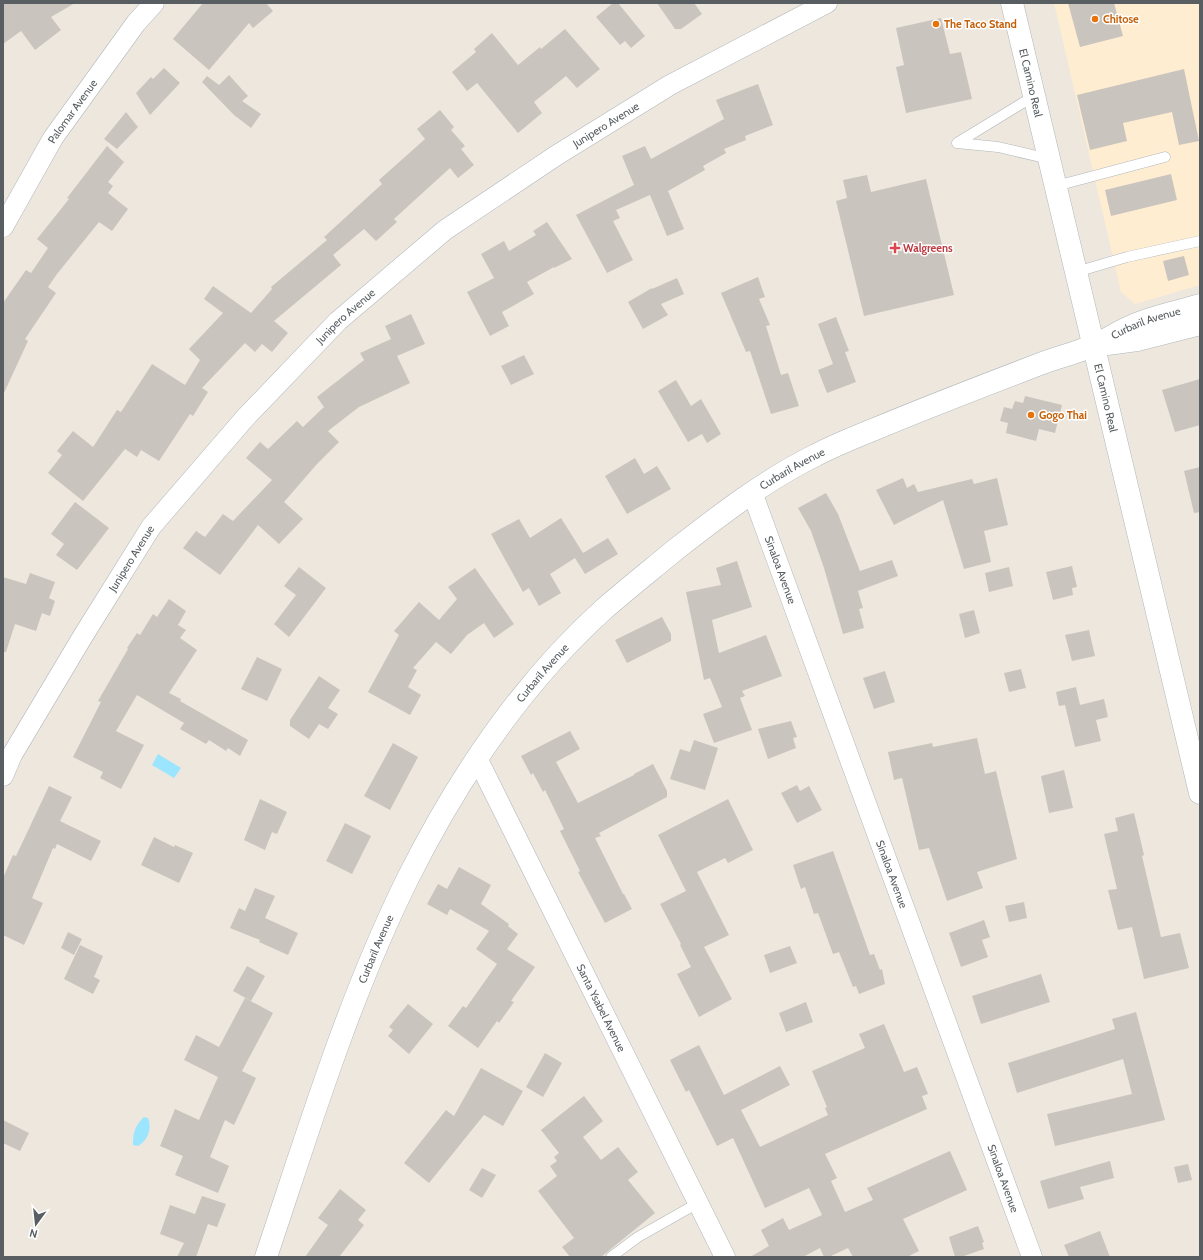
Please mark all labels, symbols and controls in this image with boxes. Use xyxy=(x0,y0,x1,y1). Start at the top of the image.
place label: Chitose xyxy=(1103,12,1139,26)
marker: Chitose xyxy=(1090,14,1100,24)
place label: The Taco Stand xyxy=(944,17,1017,31)
marker: The Taco Stand xyxy=(931,19,941,29)
street label: El Camino Real xyxy=(1016,47,1046,119)
street label: Palomar Avenue xyxy=(44,76,100,146)
street label: Junipero Avenue xyxy=(569,99,642,151)
place label: Walgreens xyxy=(903,241,953,255)
marker: Walgreens xyxy=(890,243,900,253)
street label: Junipero Avenue xyxy=(312,285,378,347)
street label: Curbaril Avenue xyxy=(1108,304,1182,342)
street label: El Camino Real xyxy=(1091,362,1121,434)
place label: Gogo Thai xyxy=(1039,408,1087,422)
marker: Gogo Thai xyxy=(1026,410,1036,420)
street label: Curbaril Avenue xyxy=(757,444,828,493)
street label: Junipero Avenue xyxy=(105,522,158,595)
street label: Sinaloa Avenue xyxy=(762,534,800,606)
street label: Curbaril Avenue xyxy=(513,640,572,705)
street label: Sinaloa Avenue xyxy=(873,838,911,910)
street label: Curbaril Avenue xyxy=(355,912,397,985)
street label: Santa Ysabel Avenue xyxy=(573,962,629,1054)
street label: Sinaloa Avenue xyxy=(984,1143,1022,1215)
north arrow xyxy=(16,1204,56,1244)
text: N xyxy=(28,1226,39,1241)

